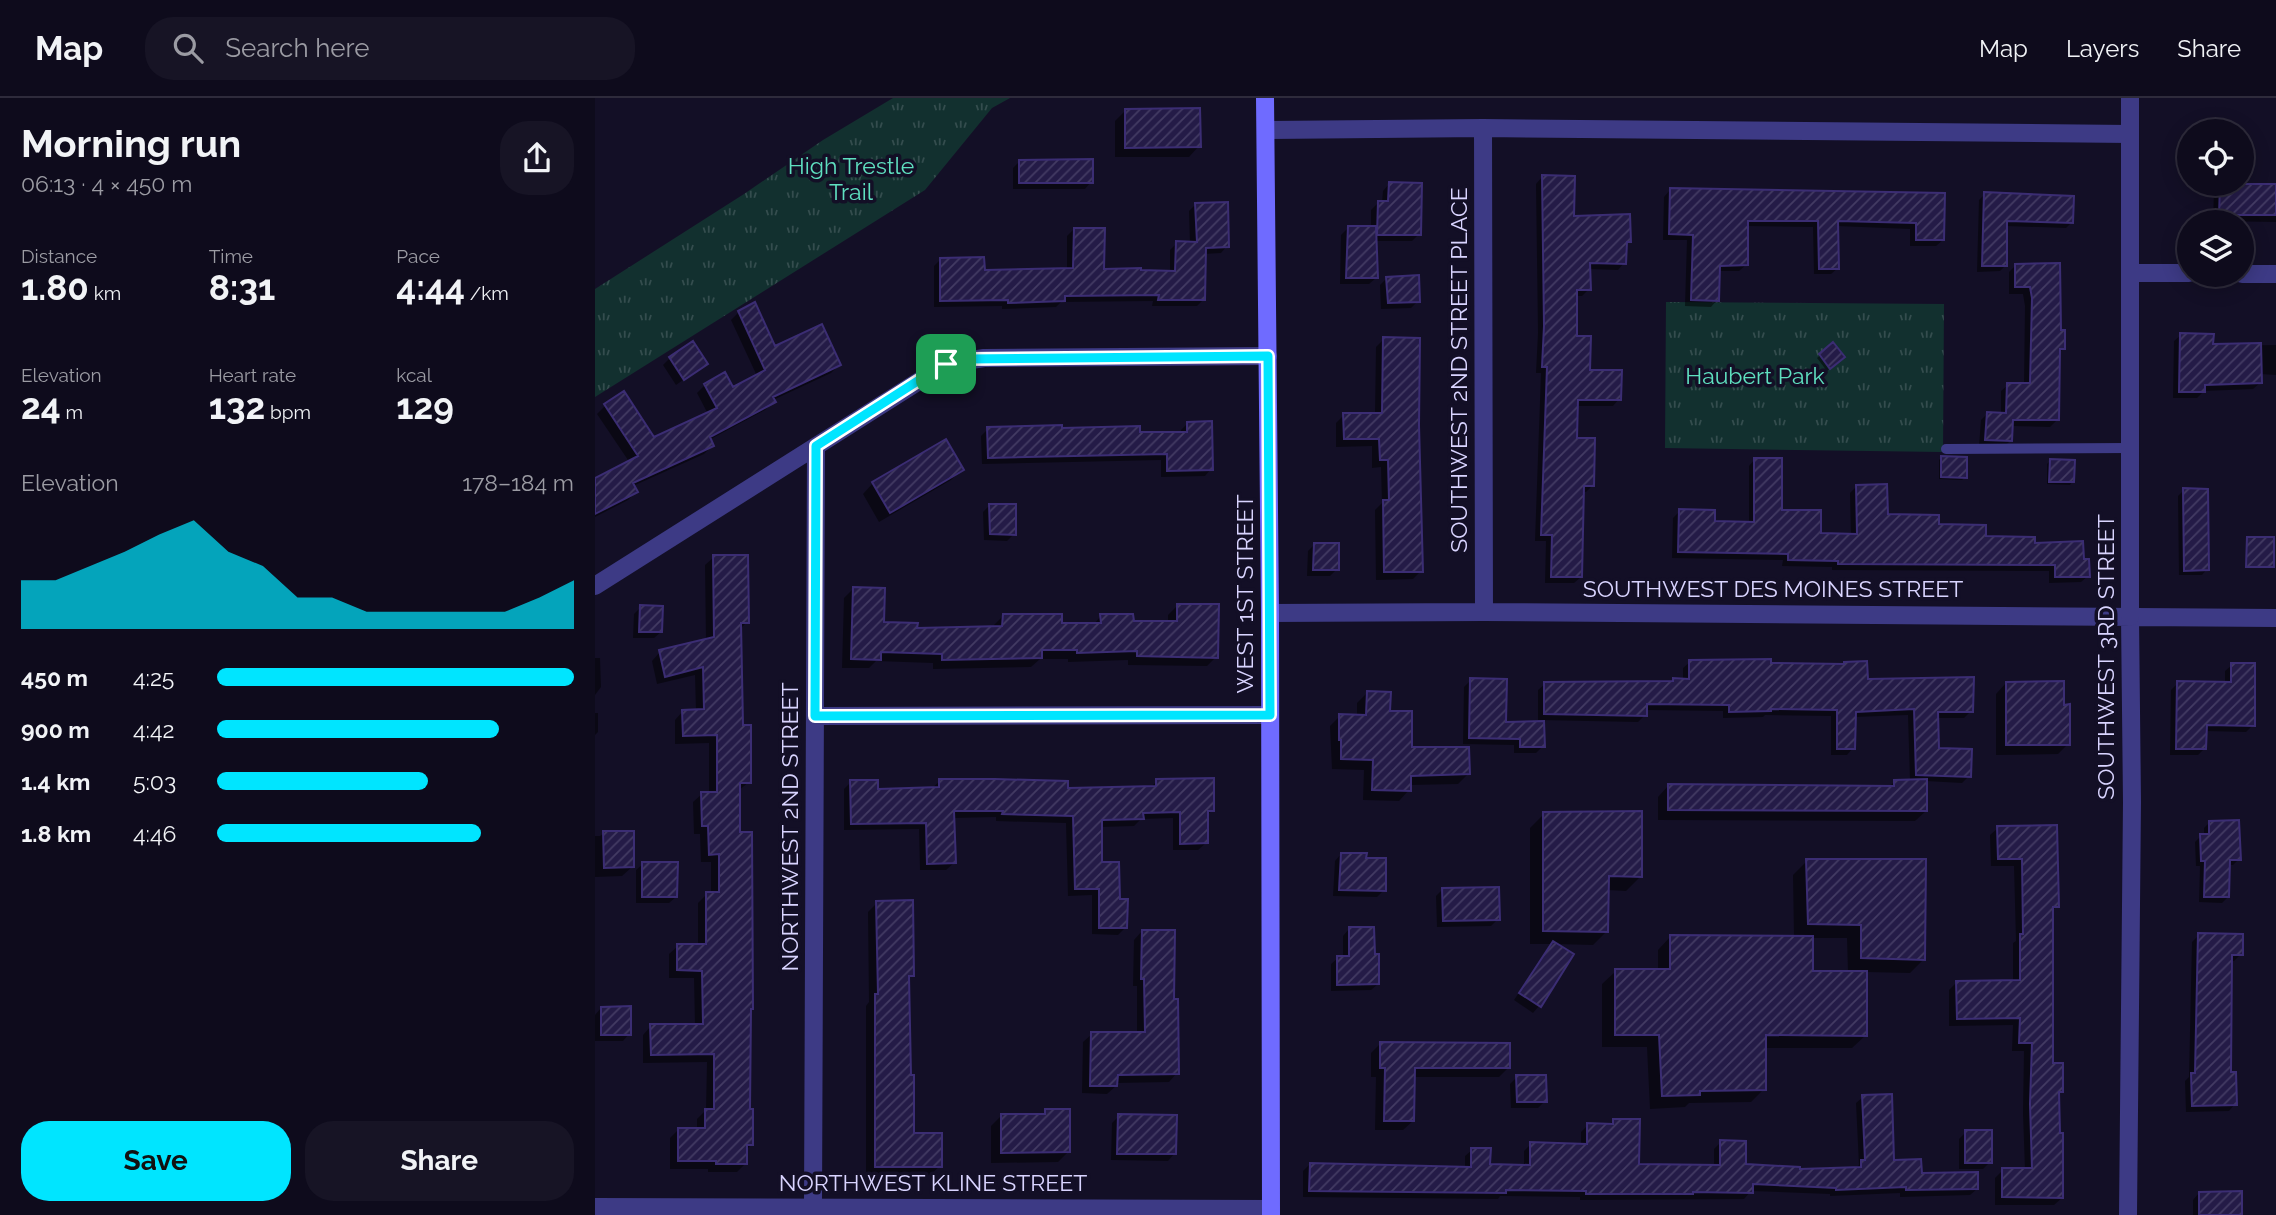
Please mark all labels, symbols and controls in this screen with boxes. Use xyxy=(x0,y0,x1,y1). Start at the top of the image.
search box xyxy=(145,17,635,80)
text: Map xyxy=(35,29,103,68)
icon: search xyxy=(169,29,207,67)
text: Search here xyxy=(225,33,370,63)
text: Map xyxy=(1979,34,2028,63)
text: Layers xyxy=(2066,34,2139,63)
text: Share xyxy=(2177,34,2241,63)
map controls xyxy=(2177,119,2254,287)
button: locate xyxy=(2177,119,2254,196)
text: Morning run xyxy=(21,121,241,166)
button: share xyxy=(500,121,574,195)
park label: High Trestle Trail xyxy=(788,152,914,205)
text: 06:13 · 4 × 450 m xyxy=(21,170,192,197)
street label: SOUTHWEST 2ND STREET PLACE xyxy=(1445,187,1472,553)
button: layers xyxy=(2177,210,2254,287)
text: Distance xyxy=(21,245,97,267)
text: Time xyxy=(209,245,253,267)
text: Pace xyxy=(396,245,440,267)
text: 1.80 xyxy=(21,267,89,308)
text: 8:31 xyxy=(209,267,275,308)
text: 4:44 xyxy=(396,267,465,308)
text: km xyxy=(89,282,121,304)
text: /km xyxy=(465,282,509,304)
pin xyxy=(916,334,976,394)
icon: arrive xyxy=(927,345,965,383)
park label: Haubert Park xyxy=(1685,362,1825,389)
text: Elevation xyxy=(21,364,102,386)
text: Heart rate xyxy=(209,364,296,386)
text: kcal xyxy=(396,364,432,386)
text: 24 xyxy=(21,386,61,427)
text: 132 xyxy=(209,386,265,427)
text: 129 xyxy=(396,386,454,427)
text: m xyxy=(61,401,83,423)
text: bpm xyxy=(265,401,311,423)
text: Elevation xyxy=(21,469,119,496)
text: 178–184 m xyxy=(462,469,574,496)
street label: WEST 1ST STREET xyxy=(1231,494,1258,694)
street label: SOUTHWEST 3RD STREET xyxy=(2092,514,2119,800)
street label: SOUTHWEST DES MOINES STREET xyxy=(1583,575,1963,602)
text: 450 m xyxy=(21,664,88,691)
text: 4:25 xyxy=(133,664,174,691)
street label: NORTHWEST 2ND STREET xyxy=(776,682,803,972)
text: 900 m xyxy=(21,716,90,743)
text: 4:42 xyxy=(133,716,174,743)
text: 1.4 km xyxy=(21,768,90,795)
text: 5:03 xyxy=(133,768,176,795)
text: 1.8 km xyxy=(21,820,91,847)
text: 4:46 xyxy=(133,820,176,847)
button: Save xyxy=(21,1121,291,1201)
button: Share xyxy=(305,1121,574,1201)
street label: NORTHWEST KLINE STREET xyxy=(779,1169,1087,1196)

